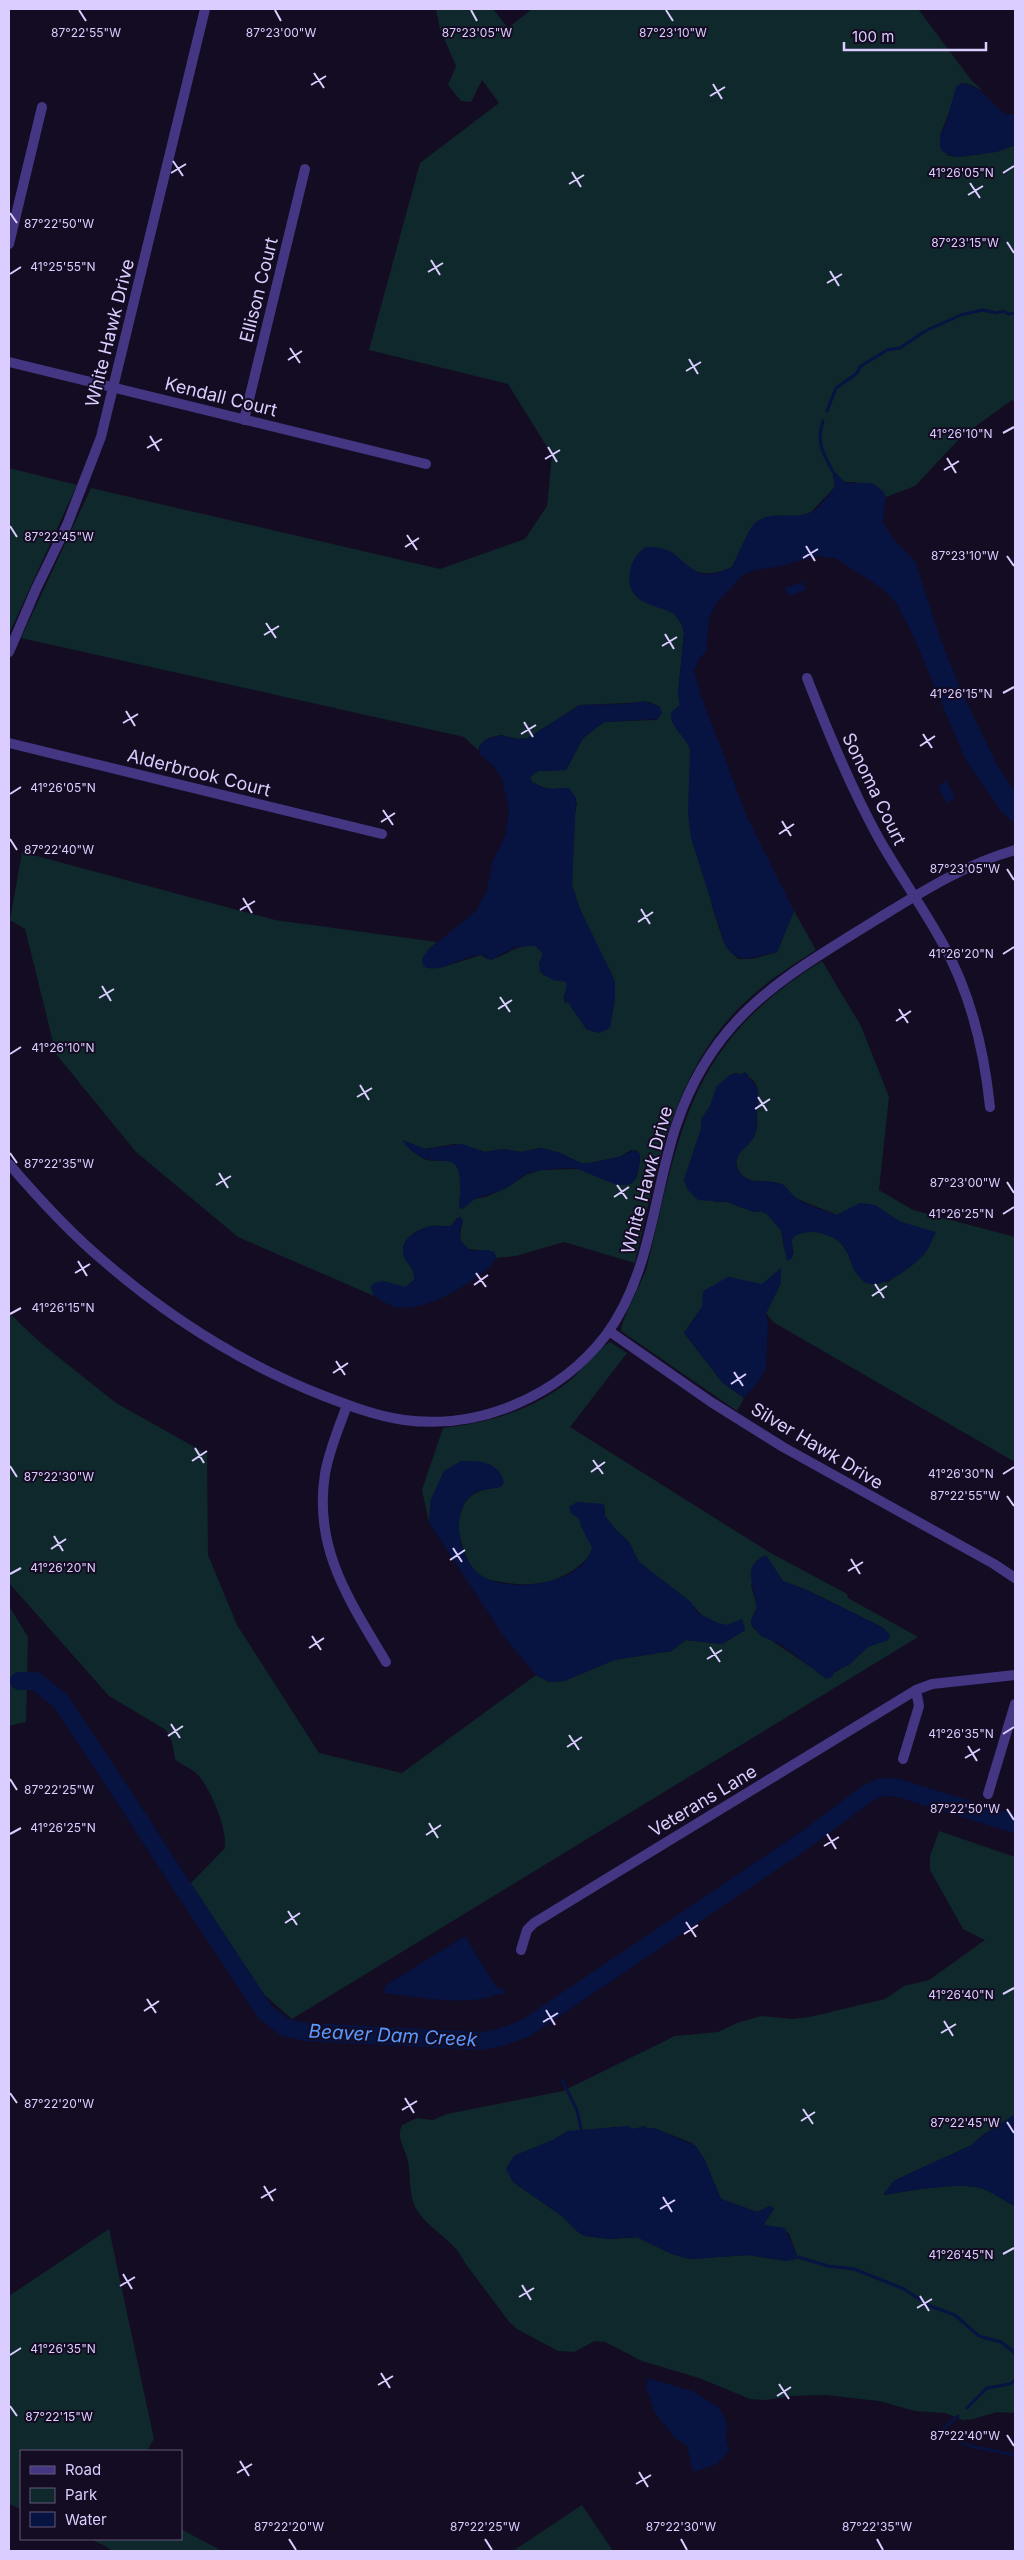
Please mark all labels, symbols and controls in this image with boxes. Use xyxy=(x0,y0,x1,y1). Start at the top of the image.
scale bar xyxy=(844,20,986,52)
text: 87°22'55"W xyxy=(51,25,121,40)
text: 87°23'00"W xyxy=(246,25,316,40)
text: 87°23'05"W xyxy=(442,25,512,40)
text: 87°23'10"W xyxy=(639,25,707,40)
text: 100 m xyxy=(852,27,894,46)
text: 41°26'05"N xyxy=(928,165,994,180)
text: 87°22'50"W xyxy=(24,216,94,231)
street label: Ellison Court xyxy=(235,235,282,345)
text: 87°23'15"W xyxy=(931,235,999,250)
street label: White Hawk Drive xyxy=(81,257,138,409)
text: 41°25'55"N xyxy=(30,259,96,274)
street label: Kendall Court xyxy=(163,372,280,421)
text: 41°26'10"N xyxy=(929,426,993,441)
text: 87°22'45"W xyxy=(24,529,94,544)
text: 87°23'10"W xyxy=(931,548,999,563)
text: 41°26'15"N xyxy=(929,686,993,701)
street label: Sonoma Court xyxy=(838,729,911,848)
street label: Alderbrook Court xyxy=(125,745,273,800)
text: 41°26'05"N xyxy=(30,780,96,795)
text: 87°22'40"W xyxy=(24,842,94,857)
text: 87°23'05"W xyxy=(930,861,1000,876)
text: 41°26'20"N xyxy=(928,946,994,961)
text: 41°26'10"N xyxy=(31,1040,95,1055)
street label: White Hawk Drive xyxy=(617,1104,676,1256)
text: 87°22'35"W xyxy=(24,1156,94,1171)
text: 87°23'00"W xyxy=(930,1175,1000,1190)
text: 41°26'25"N xyxy=(928,1206,994,1221)
text: 41°26'15"N xyxy=(31,1300,95,1315)
street label: Silver Hawk Drive xyxy=(747,1398,887,1493)
text: 41°26'30"N xyxy=(928,1466,994,1481)
text: 87°22'30"W xyxy=(24,1469,94,1484)
text: 87°22'55"W xyxy=(930,1488,1000,1503)
text: 41°26'20"N xyxy=(30,1560,96,1575)
text: 41°26'35"N xyxy=(928,1726,994,1741)
street label: Veterans Lane xyxy=(645,1760,760,1841)
text: 87°22'25"W xyxy=(24,1782,94,1797)
text: 87°22'50"W xyxy=(930,1801,1000,1816)
text: 41°26'25"N xyxy=(30,1820,96,1835)
text: 41°26'40"N xyxy=(928,1987,994,2002)
water label: Beaver Dam Creek xyxy=(308,2020,478,2051)
text: 87°22'20"W xyxy=(24,2096,94,2111)
text: 87°22'45"W xyxy=(930,2115,1000,2130)
text: 41°26'45"N xyxy=(928,2247,994,2262)
text: 41°26'35"N xyxy=(30,2341,96,2356)
text: 87°22'15"W xyxy=(25,2409,93,2424)
text: 87°22'40"W xyxy=(930,2428,1000,2443)
legend xyxy=(20,2450,182,2540)
text: Road xyxy=(65,2460,101,2479)
text: Park xyxy=(65,2485,98,2504)
text: Water xyxy=(65,2510,107,2529)
text: 87°22'20"W xyxy=(254,2519,324,2534)
text: 87°22'25"W xyxy=(450,2519,520,2534)
text: 87°22'30"W xyxy=(646,2519,716,2534)
text: 87°22'35"W xyxy=(842,2519,912,2534)

